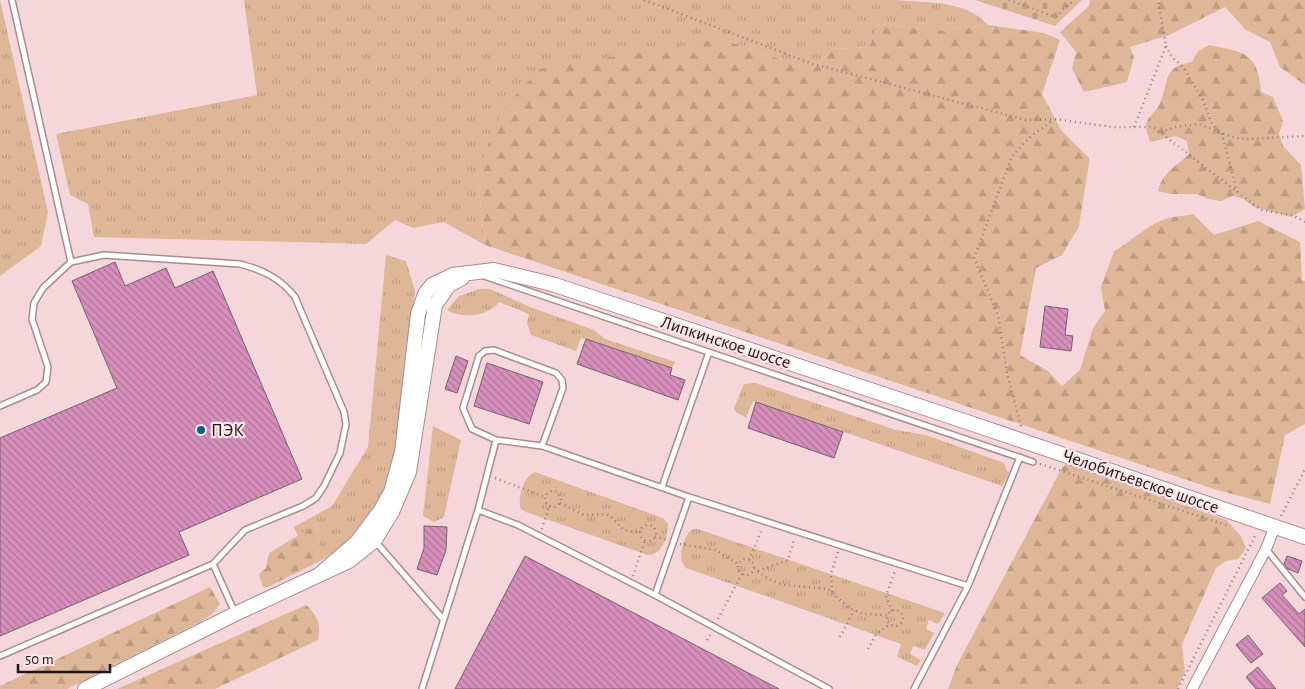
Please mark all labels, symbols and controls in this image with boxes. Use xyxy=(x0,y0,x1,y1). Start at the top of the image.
street label: Липкинское шоссе xyxy=(658,313,793,372)
place label: ПЭК xyxy=(211,422,244,440)
marker: ПЭК xyxy=(195,424,207,436)
street label: Челобитьевское шоссе xyxy=(1060,446,1221,517)
scale bar xyxy=(18,642,110,674)
text: 50 m xyxy=(25,652,54,667)

